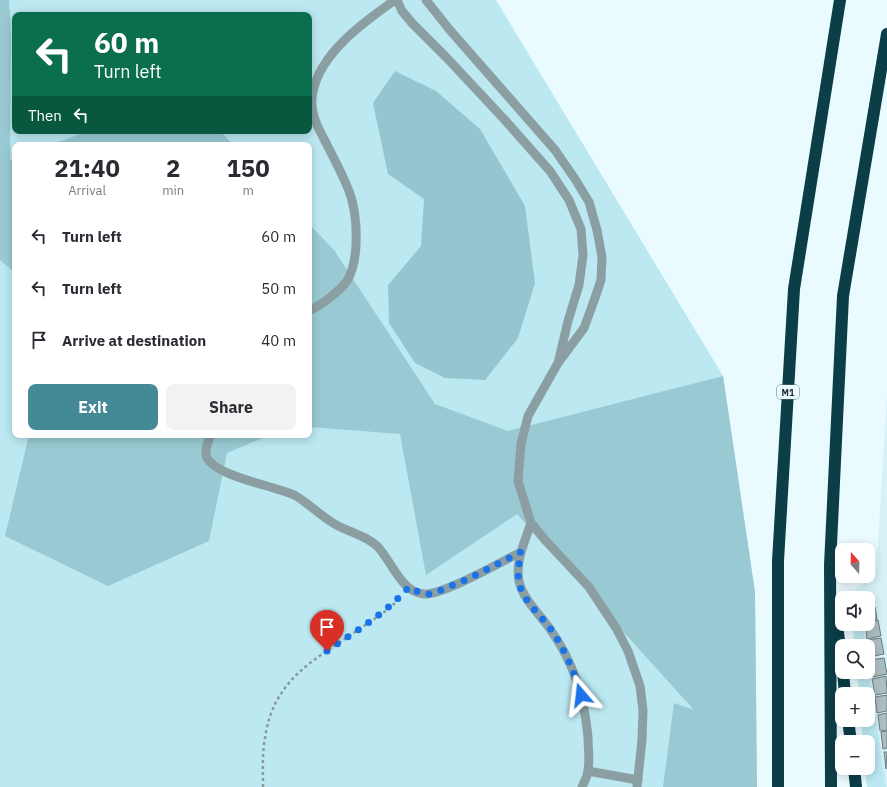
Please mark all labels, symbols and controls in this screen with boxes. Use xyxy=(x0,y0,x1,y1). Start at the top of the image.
text: 60 m xyxy=(94,24,159,61)
icon: left xyxy=(28,28,80,80)
text: Turn left xyxy=(94,60,162,83)
icon: left xyxy=(70,104,92,126)
text: Then xyxy=(28,106,62,125)
text: 21:40 xyxy=(54,152,120,184)
text: 2 xyxy=(166,152,180,184)
text: 150 xyxy=(226,152,270,184)
text: Arrival xyxy=(68,182,106,199)
text: min xyxy=(162,182,184,199)
text: m xyxy=(242,182,254,199)
icon: left xyxy=(28,225,50,247)
text: Turn left xyxy=(62,227,122,246)
text: 60 m xyxy=(261,227,296,246)
icon: left xyxy=(28,277,50,299)
text: Turn left xyxy=(62,279,122,298)
text: 50 m xyxy=(261,279,296,298)
icon: arrive xyxy=(28,329,50,351)
text: Arrive at destination xyxy=(62,331,206,350)
text: 40 m xyxy=(261,331,296,350)
button: Exit xyxy=(28,384,158,430)
button: Share xyxy=(166,384,296,430)
road number: M1 xyxy=(777,385,799,399)
north arrow xyxy=(835,543,875,583)
map controls xyxy=(835,543,875,775)
button: sound xyxy=(835,591,875,631)
pin xyxy=(310,610,344,651)
icon: arrive xyxy=(316,616,338,638)
button: search xyxy=(835,639,875,679)
position arrow xyxy=(560,674,602,716)
button: + xyxy=(835,687,875,727)
button: − xyxy=(835,735,875,775)

